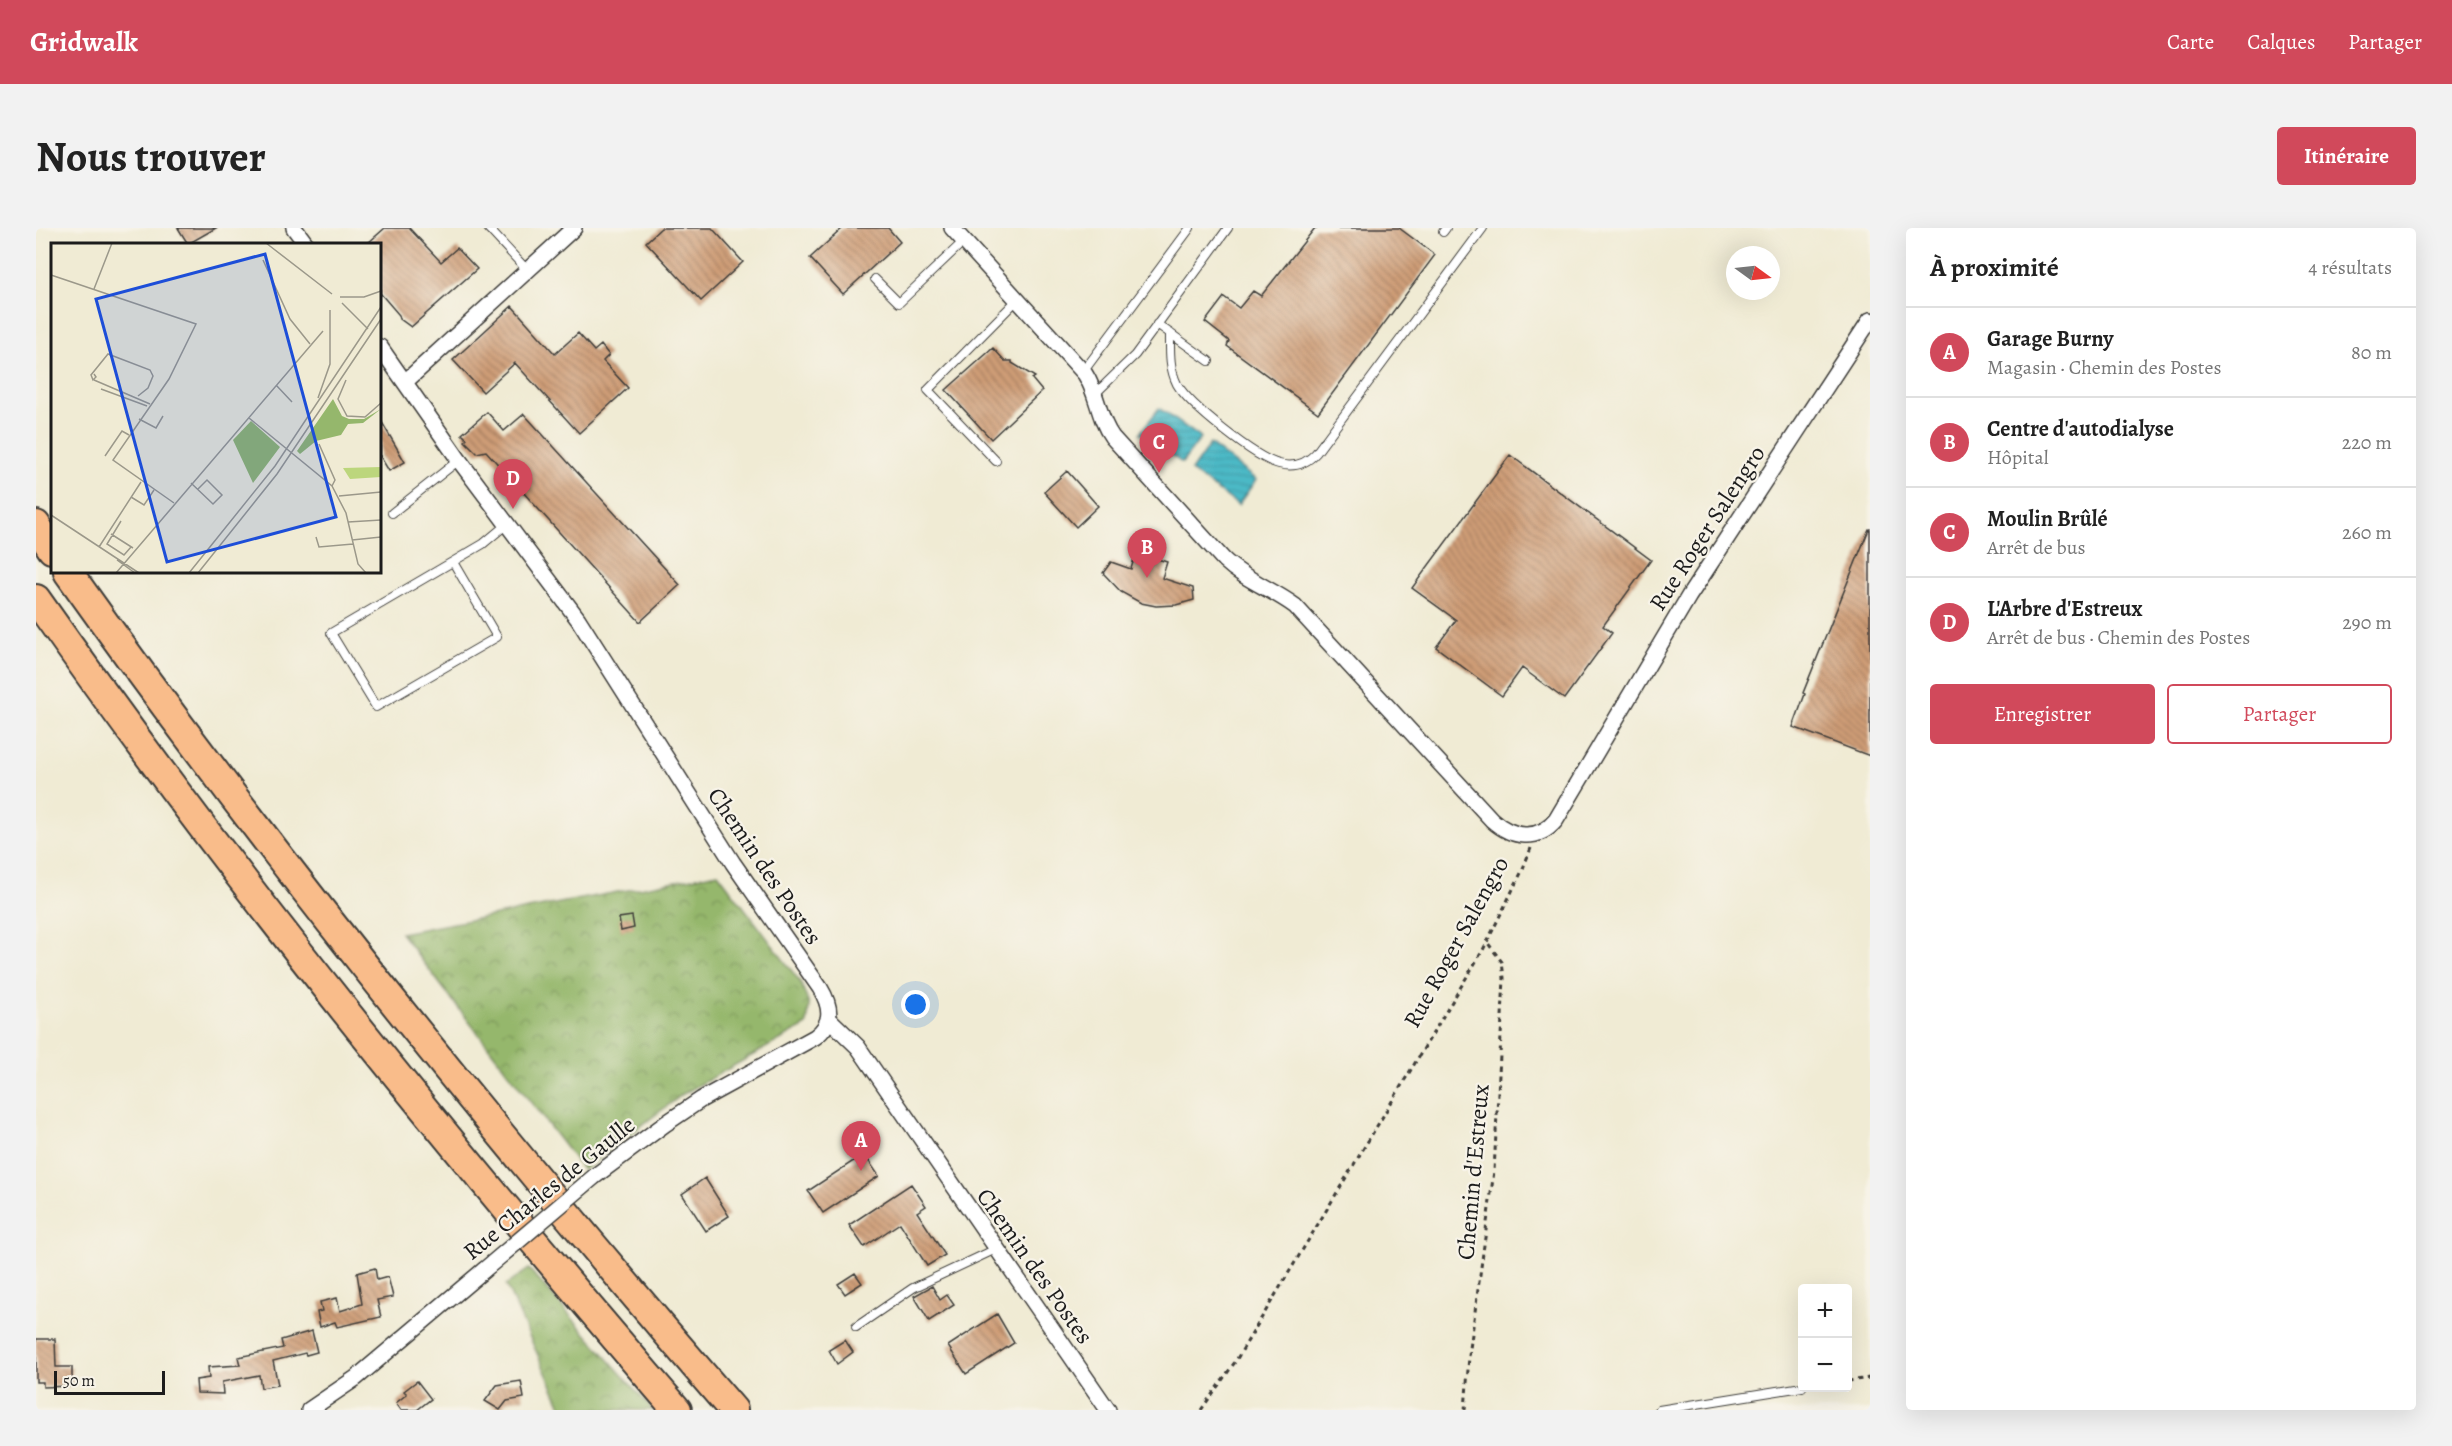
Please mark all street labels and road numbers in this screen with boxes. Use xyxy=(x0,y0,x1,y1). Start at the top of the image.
street label: Rue Roger Salengro xyxy=(1642,439,1772,617)
street label: Chemin des Postes xyxy=(700,781,830,951)
street label: Rue Roger Salengro xyxy=(1396,851,1516,1033)
street label: Chemin d'Estreux xyxy=(1449,1082,1497,1261)
street label: Rue Charles de Gaulle xyxy=(456,1109,642,1267)
street label: Chemin des Postes xyxy=(969,1182,1101,1350)

